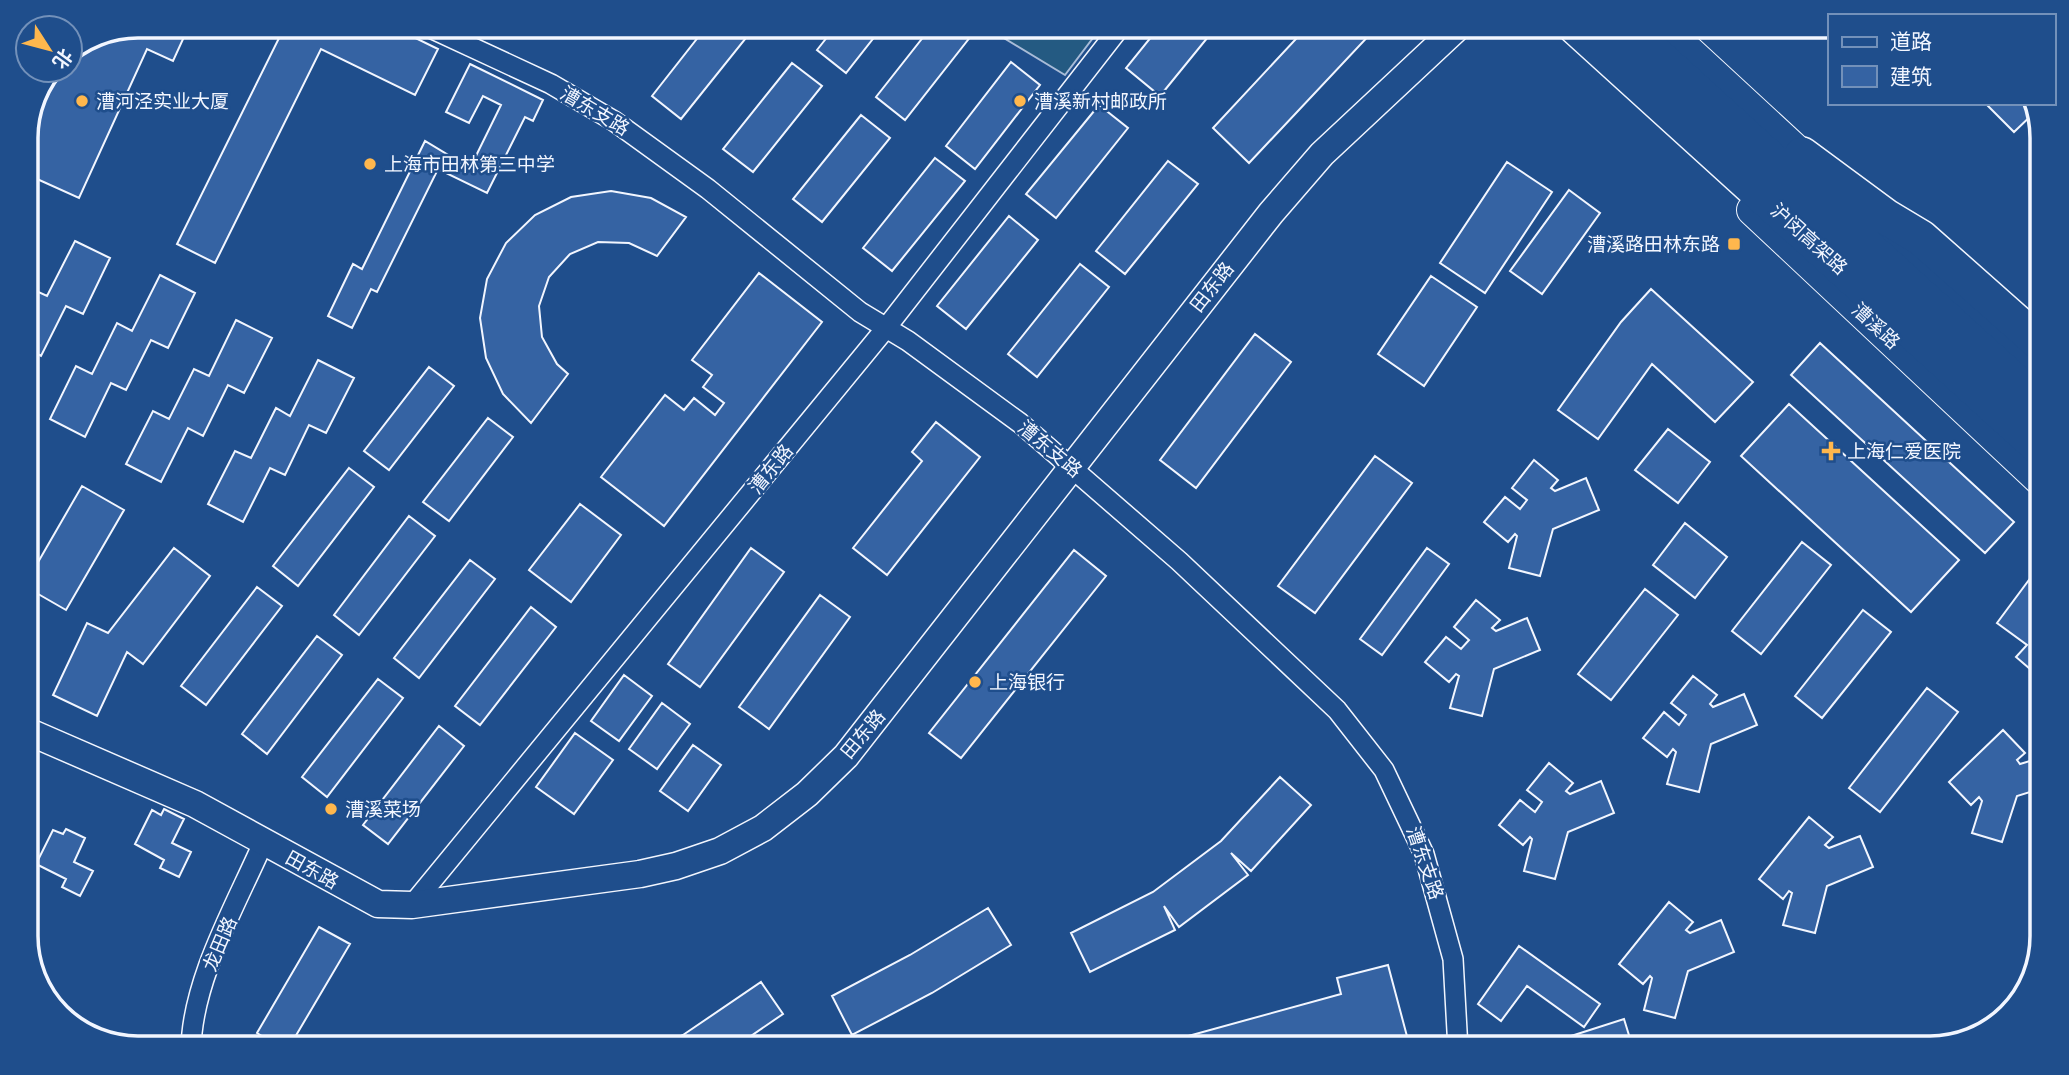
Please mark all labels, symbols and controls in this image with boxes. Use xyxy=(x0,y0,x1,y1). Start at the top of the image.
north arrow xyxy=(14,14,84,84)
legend xyxy=(1828,14,2055,105)
text: 道路 xyxy=(1890,29,1932,55)
text: 北 xyxy=(47,44,77,73)
text: 建筑 xyxy=(1890,64,1932,90)
street label: 漕东支路 xyxy=(556,82,634,140)
place label: 漕河泾实业大厦 xyxy=(96,90,229,113)
place label: 漕溪新村邮政所 xyxy=(1034,90,1167,113)
marker: 漕河泾实业大厦 xyxy=(74,93,90,109)
marker: 漕溪新村邮政所 xyxy=(1012,93,1028,109)
place label: 上海市田林第三中学 xyxy=(384,153,555,176)
marker: 上海市田林第三中学 xyxy=(362,156,378,172)
street label: 沪闵高架路 xyxy=(1766,199,1852,279)
place label: 漕溪路田林东路 xyxy=(1587,233,1720,256)
marker: 漕溪路田林东路 xyxy=(1726,236,1742,252)
street label: 田东路 xyxy=(1185,257,1239,317)
street label: 漕溪路 xyxy=(1847,298,1905,354)
street label: 漕东支路 xyxy=(1013,416,1087,482)
street label: 漕东路 xyxy=(744,440,798,498)
place label: 上海仁爱医院 xyxy=(1847,440,1961,463)
marker: 上海仁爱医院 xyxy=(1821,441,1841,461)
place label: 上海银行 xyxy=(989,671,1065,694)
marker: 上海银行 xyxy=(967,674,983,690)
street label: 田东路 xyxy=(836,705,890,763)
place label: 漕溪菜场 xyxy=(345,798,421,821)
marker: 漕溪菜场 xyxy=(323,801,339,817)
street label: 漕东支路 xyxy=(1402,823,1448,903)
street label: 田东路 xyxy=(281,846,343,894)
street label: 龙田路 xyxy=(198,913,242,975)

